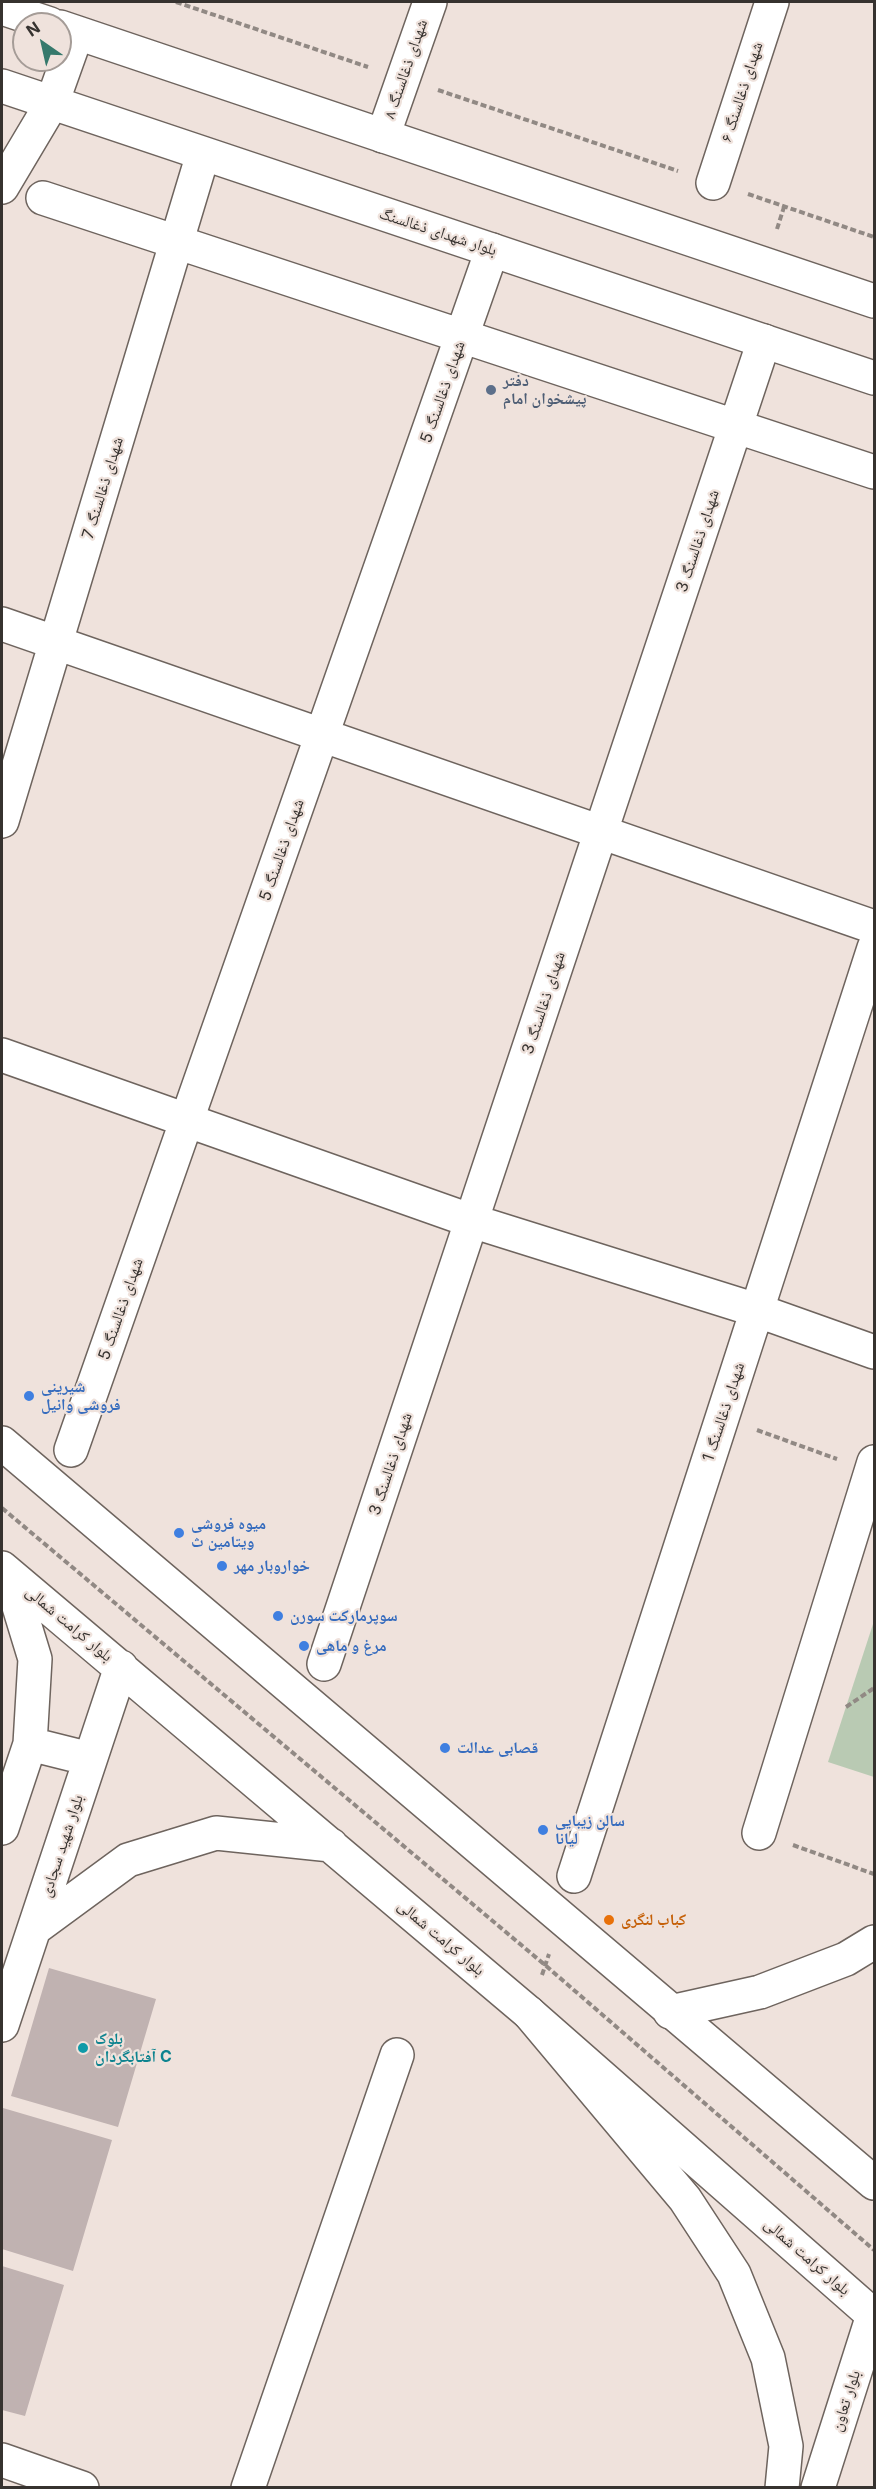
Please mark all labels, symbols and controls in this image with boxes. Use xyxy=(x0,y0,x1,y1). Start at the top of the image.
north arrow xyxy=(12,12,72,72)
text: N xyxy=(22,17,44,40)
street label: شهدای ذغالسنگ ۸ xyxy=(380,17,432,121)
street label: شهدای ذغالسنگ ۶ xyxy=(717,40,767,144)
street label: بلوار شهدای ذغالسنگ xyxy=(377,204,499,260)
street label: شهدای ذغالسنگ 5 xyxy=(417,339,469,445)
place label: دفتر پیشخوان امام xyxy=(503,371,586,409)
marker: دفتر پیشخوان امام xyxy=(484,383,498,397)
street label: شهدای ذغالسنگ 7 xyxy=(78,435,128,541)
street label: شهدای ذغالسنگ 3 xyxy=(672,487,724,595)
street label: شهدای ذغالسنگ 5 xyxy=(256,797,308,903)
street label: شهدای ذغالسنگ 3 xyxy=(518,949,570,1057)
street label: شهدای ذغالسنگ 5 xyxy=(95,1256,147,1362)
street label: شهدای ذغالسنگ 1 xyxy=(699,1360,749,1464)
place label: شیرینی فروشی وانیل xyxy=(41,1377,121,1415)
marker: شیرینی فروشی وانیل xyxy=(22,1389,36,1403)
street label: شهدای ذغالسنگ 3 xyxy=(365,1410,417,1518)
place label: میوه فروشی ویتامین ث xyxy=(191,1514,266,1552)
marker: میوه فروشی ویتامین ث xyxy=(172,1526,186,1540)
place label: خواروبار مهر xyxy=(234,1556,310,1576)
marker: خواروبار مهر xyxy=(215,1559,229,1573)
street label: بلوار کرامت شمالی xyxy=(22,1582,116,1666)
place label: سوپرمارکت سورن xyxy=(290,1606,398,1626)
marker: سوپرمارکت سورن xyxy=(271,1609,285,1623)
place label: مرغ و ماهی xyxy=(316,1636,387,1656)
marker: مرغ و ماهی xyxy=(297,1639,311,1653)
place label: قصابی عدالت xyxy=(457,1738,538,1758)
marker: قصابی عدالت xyxy=(438,1741,452,1755)
street label: بلوار شهید سجادی xyxy=(36,1792,88,1900)
place label: سالن زیبایی لیانا xyxy=(555,1811,625,1849)
marker: سالن زیبایی لیانا xyxy=(536,1823,550,1837)
street label: بلوار کرامت شمالی xyxy=(394,1896,488,1980)
place label: کباب لنگری xyxy=(621,1910,686,1930)
marker: کباب لنگری xyxy=(602,1913,616,1927)
place label: بلوک آفتابگردان C xyxy=(95,2029,172,2067)
marker: بلوک آفتابگردان C xyxy=(76,2041,90,2055)
street label: بلوار کرامت شمالی xyxy=(760,2214,854,2300)
street label: بلوار تعاون xyxy=(827,2368,865,2434)

